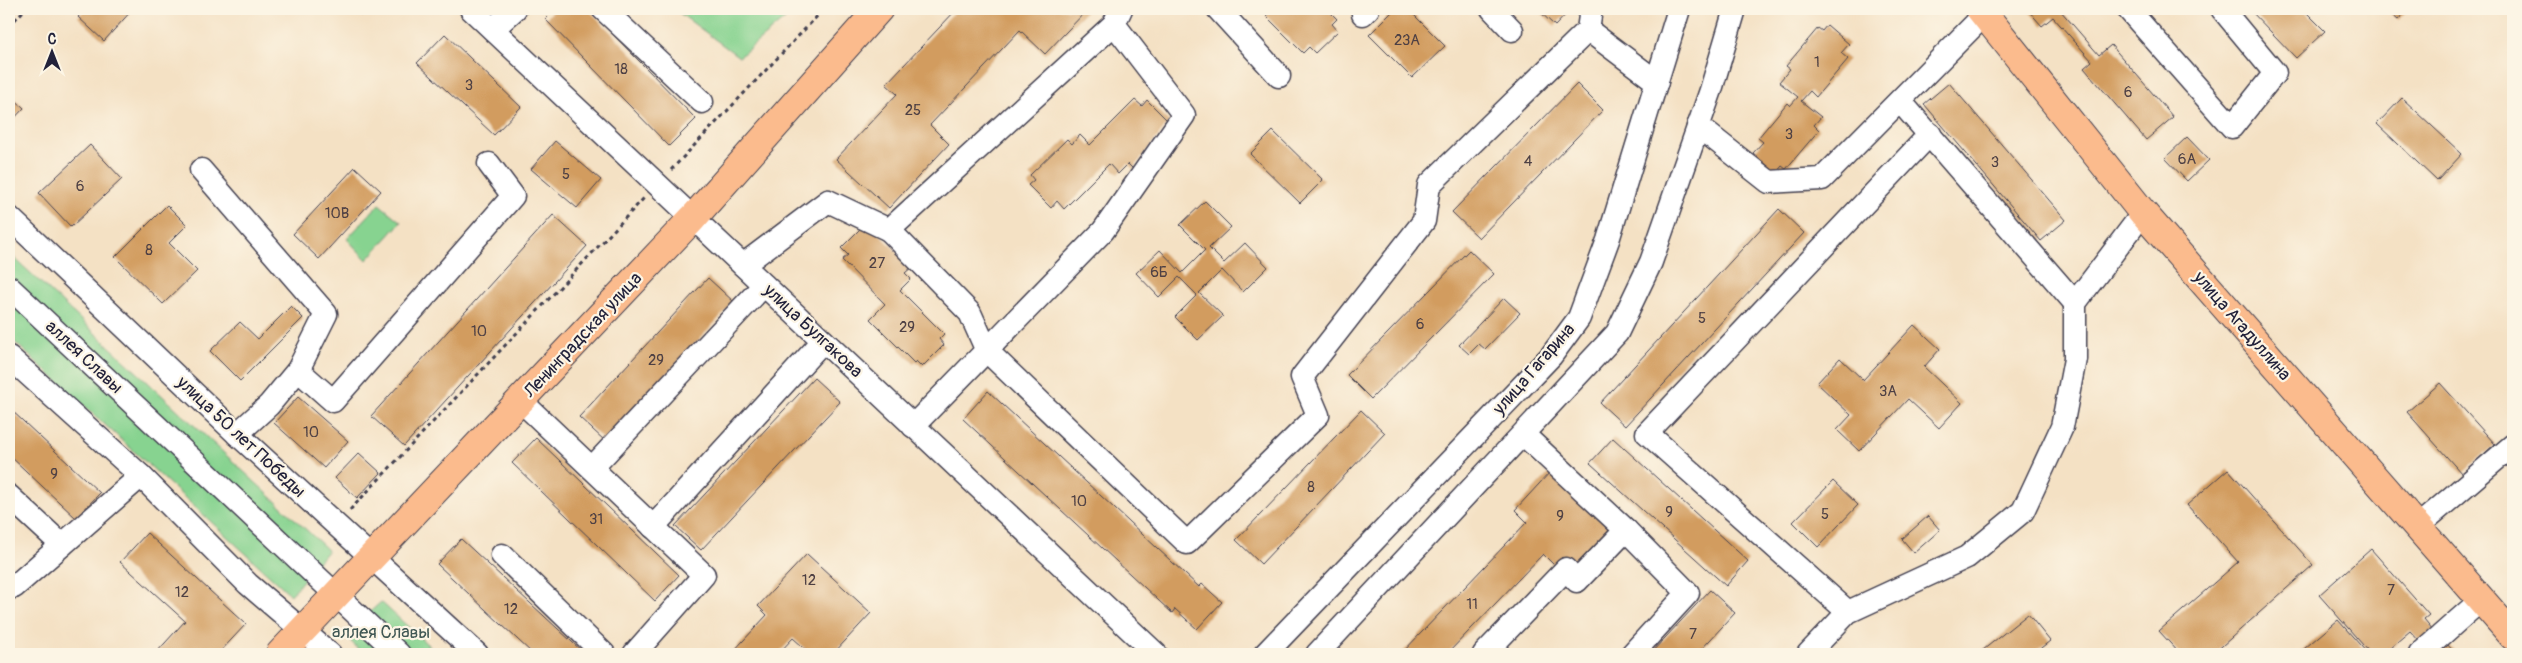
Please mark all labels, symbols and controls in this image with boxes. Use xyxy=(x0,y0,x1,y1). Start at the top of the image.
north arrow xyxy=(28,28,78,78)
text: С xyxy=(48,31,57,48)
house number: 23А xyxy=(1394,31,1420,50)
house number: 1 xyxy=(1814,53,1820,72)
house number: 18 xyxy=(614,60,628,79)
house number: 3 xyxy=(465,76,473,95)
house number: 6 xyxy=(2124,83,2132,102)
house number: 25 xyxy=(905,101,921,120)
house number: 3 xyxy=(1785,125,1793,144)
house number: 6А xyxy=(2178,150,2196,169)
house number: 4 xyxy=(1524,152,1533,171)
house number: 3 xyxy=(1991,153,1999,172)
house number: 5 xyxy=(562,165,570,184)
house number: 6 xyxy=(76,177,84,196)
house number: 10В xyxy=(325,204,349,223)
house number: 8 xyxy=(145,241,153,260)
house number: 27 xyxy=(869,254,885,273)
house number: 6Б xyxy=(1150,263,1168,282)
street label: улица Агадуллина xyxy=(2187,266,2296,386)
street label: Ленинградская улица xyxy=(518,267,647,403)
street label: улица Булгакова xyxy=(758,278,867,383)
house number: 5 xyxy=(1698,309,1706,328)
street label: аллея Славы xyxy=(40,315,128,399)
house number: 6 xyxy=(1416,315,1424,334)
house number: 29 xyxy=(899,318,915,337)
street label: улица Гагарина xyxy=(1487,318,1580,420)
house number: 10 xyxy=(471,322,487,341)
house number: 29 xyxy=(648,351,664,370)
street label: улица 50 лет Победы xyxy=(171,371,310,503)
house number: 3А xyxy=(1879,382,1897,401)
house number: 10 xyxy=(303,423,319,442)
house number: 9 xyxy=(50,465,58,484)
house number: 8 xyxy=(1307,478,1315,497)
house number: 10 xyxy=(1071,492,1087,511)
house number: 9 xyxy=(1665,503,1673,522)
house number: 5 xyxy=(1821,505,1829,524)
house number: 9 xyxy=(1556,507,1564,526)
house number: 31 xyxy=(589,510,603,529)
house number: 12 xyxy=(802,571,816,590)
house number: 7 xyxy=(2387,581,2395,600)
house number: 12 xyxy=(175,583,189,602)
house number: 11 xyxy=(1466,595,1478,614)
house number: 12 xyxy=(504,600,518,619)
park label: аллея Славы xyxy=(332,621,430,644)
house number: 7 xyxy=(1689,625,1697,644)

